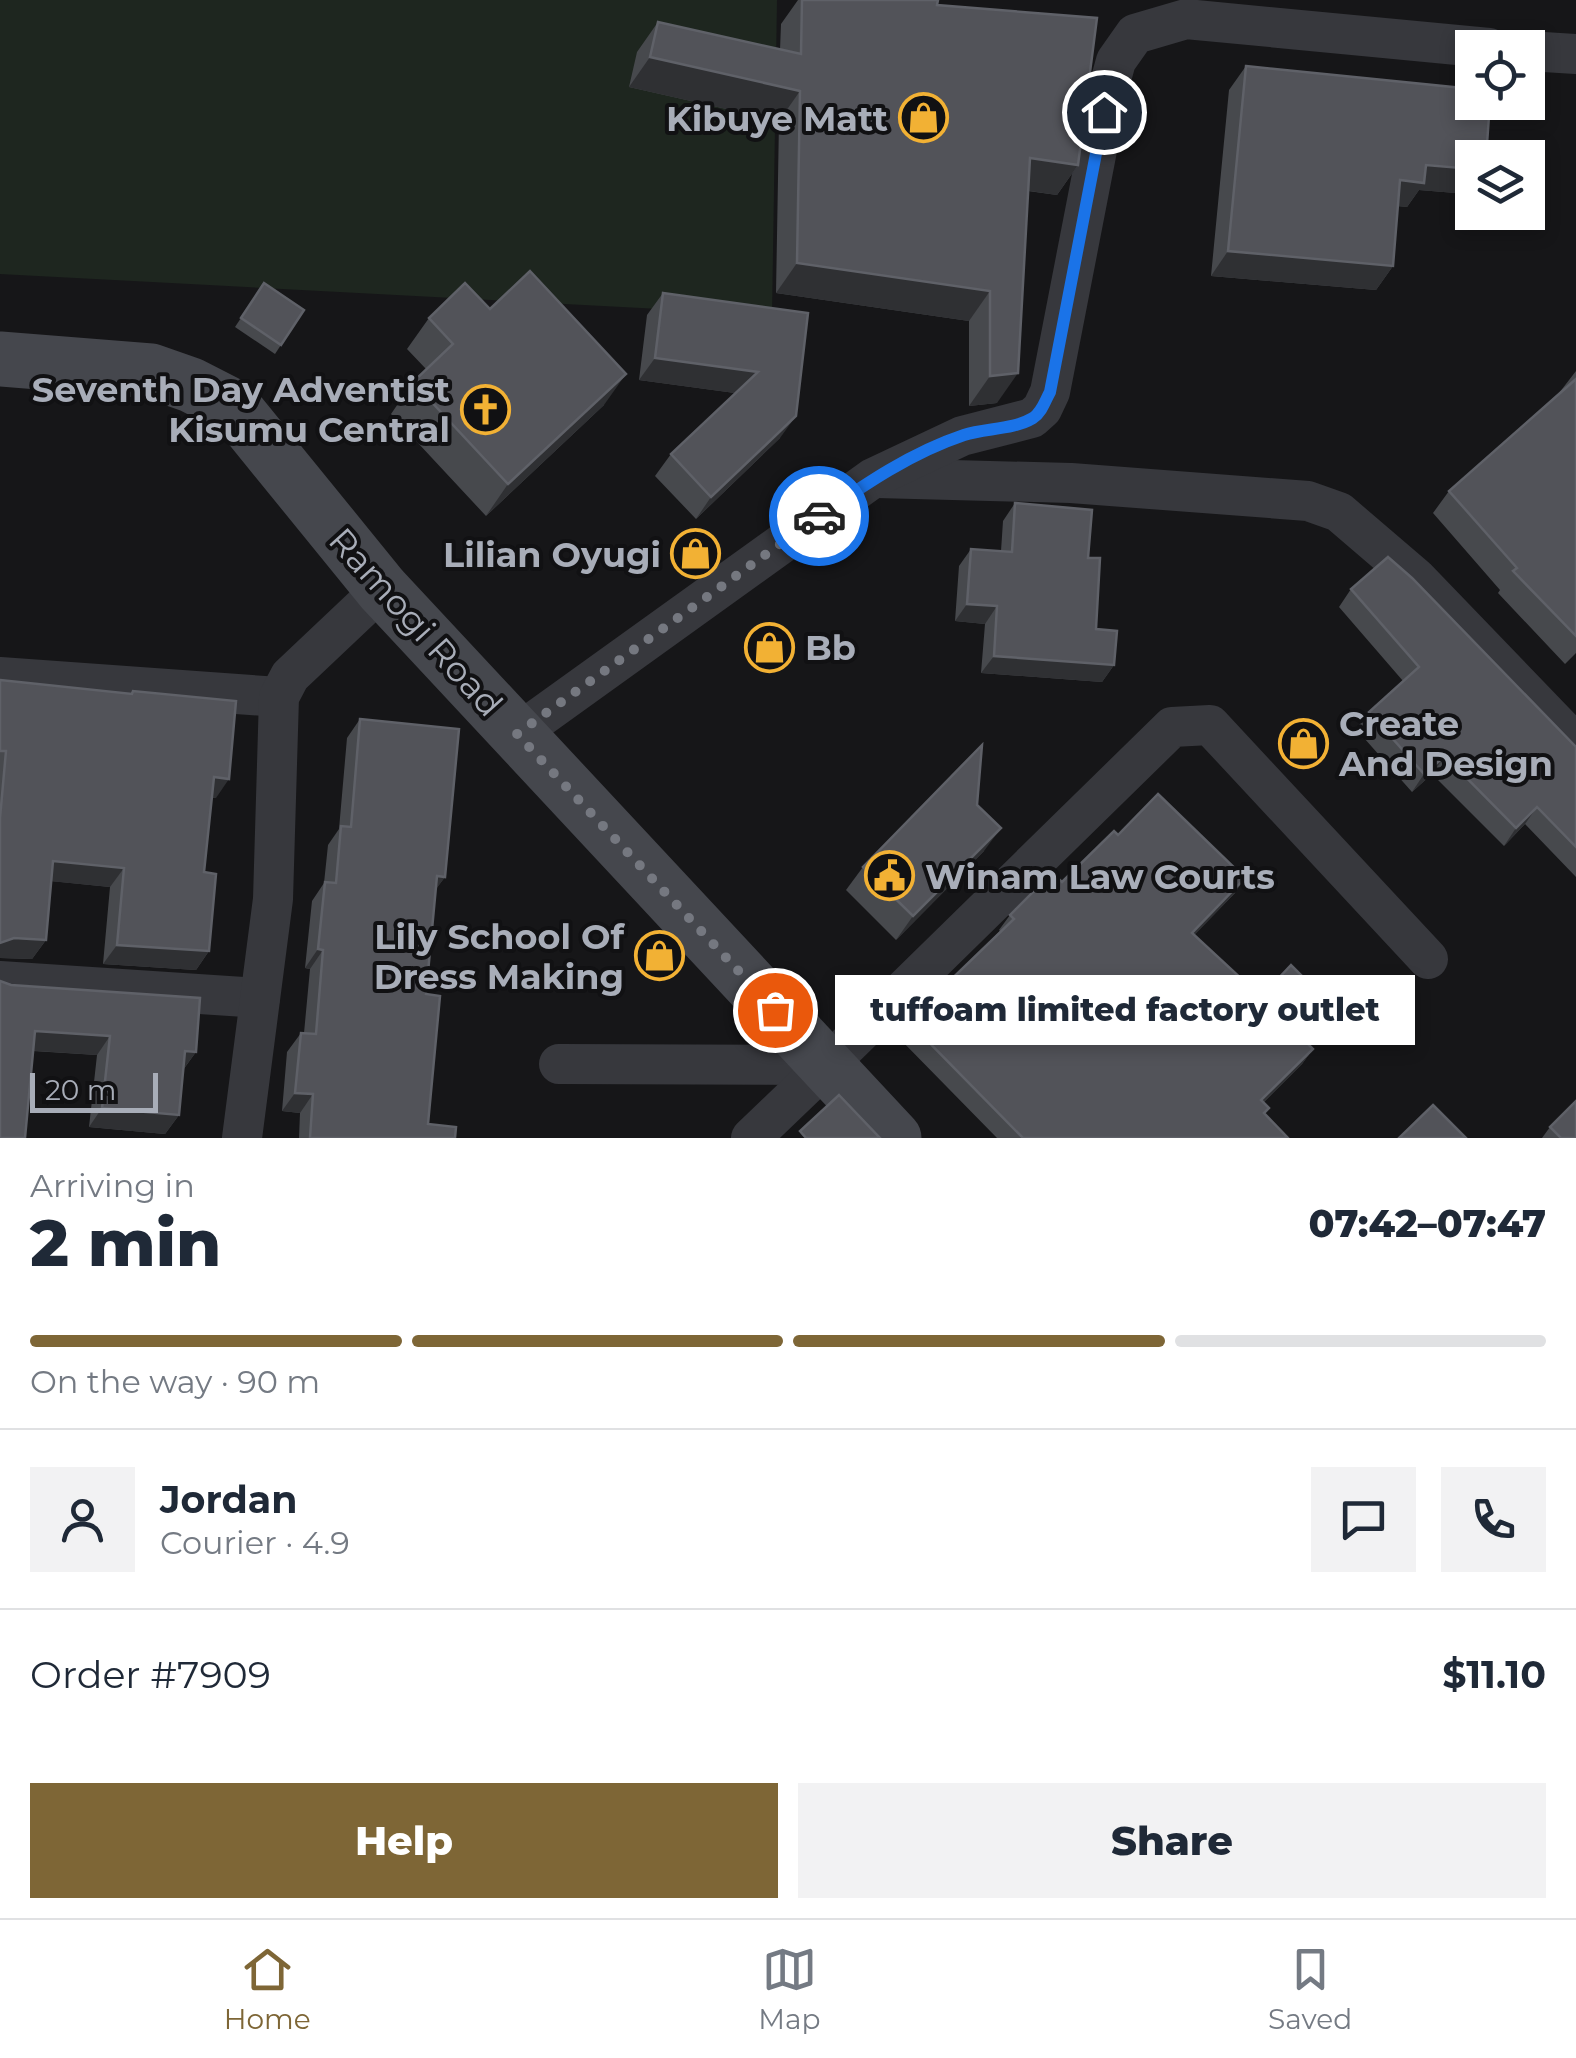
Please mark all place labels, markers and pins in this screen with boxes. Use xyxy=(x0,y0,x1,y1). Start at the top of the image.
pin xyxy=(1062,70,1147,155)
shop icon: Kibuye Matt xyxy=(897,92,949,144)
place label: Kibuye Matt xyxy=(666,97,888,140)
place label: Seventh Day Adventist Kisumu Central xyxy=(32,368,450,451)
church icon: Seventh Day Adventist Kisumu Central xyxy=(459,383,511,435)
shop icon: Lilian Oyugi xyxy=(670,528,722,580)
place label: Lilian Oyugi xyxy=(443,533,661,576)
shop icon: Bb xyxy=(744,621,796,673)
place label: Bb xyxy=(805,626,856,669)
place label: Create And Design xyxy=(1338,702,1553,785)
shop icon: Create And Design xyxy=(1278,717,1330,769)
public building icon: Winam Law Courts xyxy=(864,850,916,902)
place label: Winam Law Courts xyxy=(925,855,1275,898)
place label: Lily School Of Dress Making xyxy=(374,915,625,998)
shop icon: Lily School Of Dress Making xyxy=(633,930,685,982)
pin xyxy=(733,968,818,1053)
callout: tuffoam limited factory outlet xyxy=(835,975,1415,1045)

